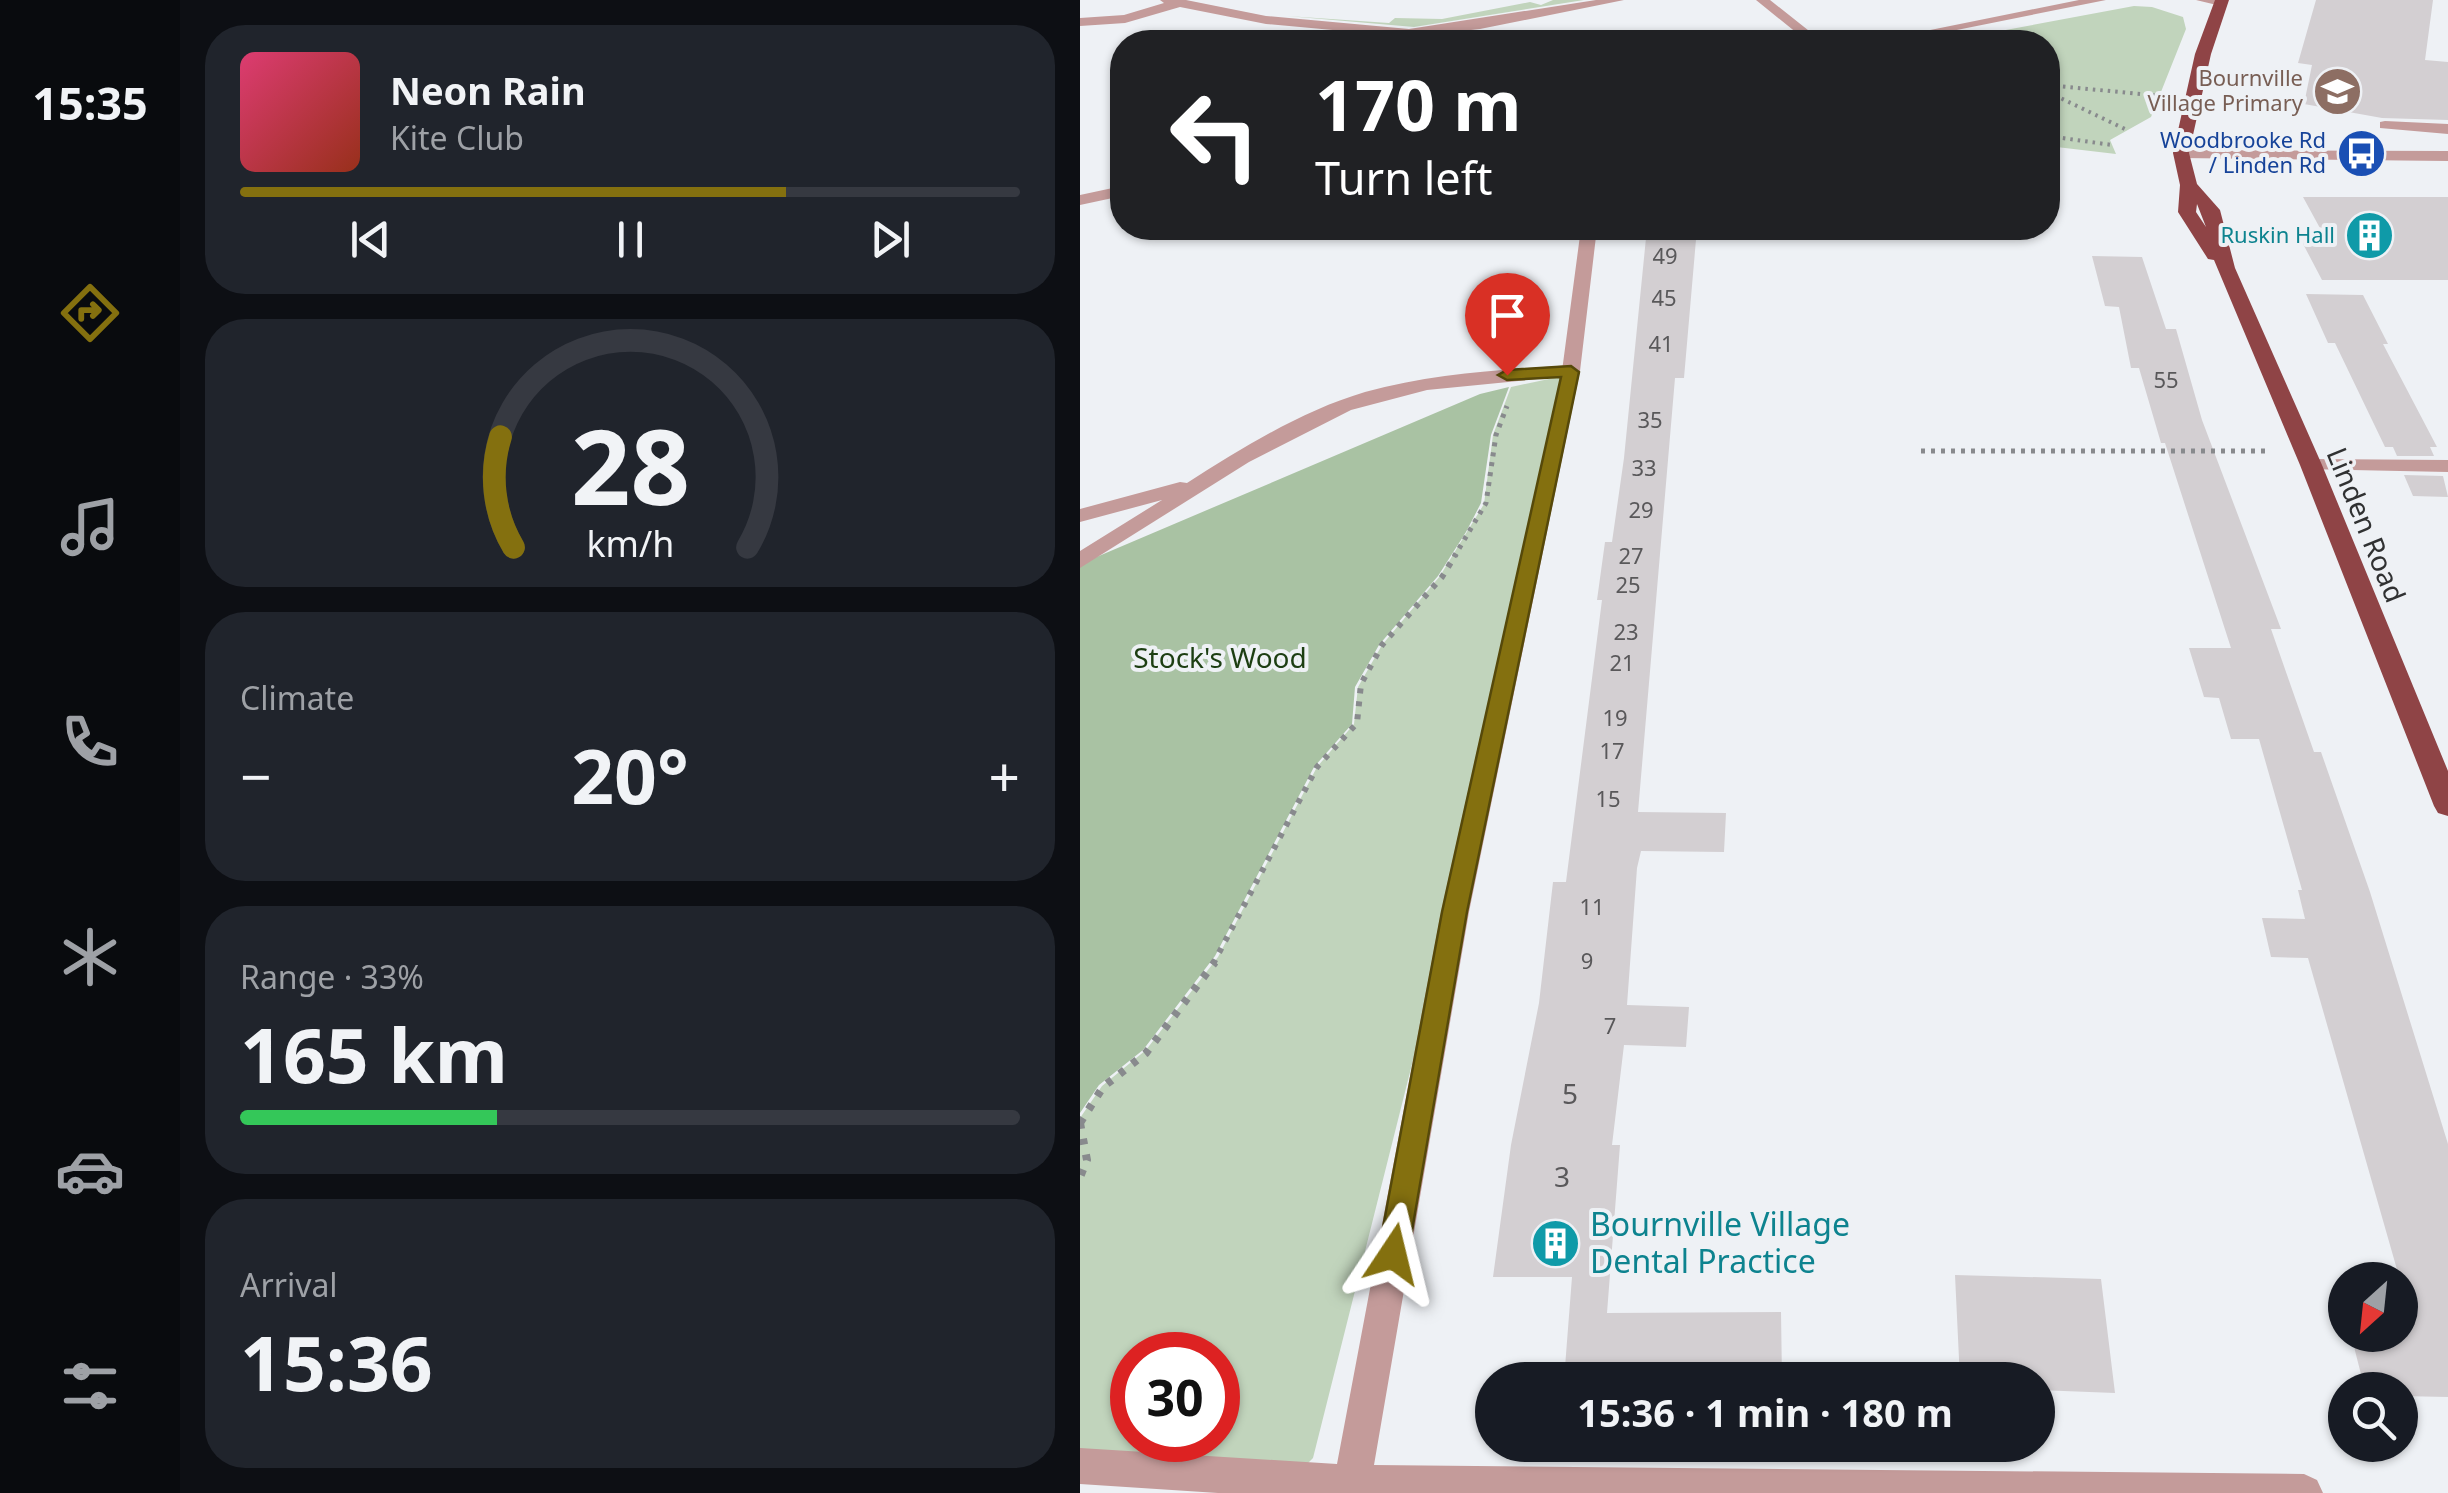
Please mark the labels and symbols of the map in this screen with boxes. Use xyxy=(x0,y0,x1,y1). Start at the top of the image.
place label: Bournville Village Primary xyxy=(2147,62,2304,117)
school or university icon: Bournville Village Primary xyxy=(2312,65,2364,117)
place label: Woodbrooke Rd / Linden Rd xyxy=(2160,124,2326,179)
bus stop icon: Woodbrooke Rd / Linden Rd xyxy=(2335,127,2387,179)
building icon: Ruskin Hall xyxy=(2344,209,2396,261)
place label: Ruskin Hall xyxy=(2220,219,2335,249)
house number: 49 xyxy=(1652,240,1678,270)
pin xyxy=(1465,273,1550,376)
house number: 45 xyxy=(1651,282,1677,312)
house number: 41 xyxy=(1648,328,1674,358)
house number: 55 xyxy=(2153,364,2179,394)
house number: 35 xyxy=(1637,404,1663,434)
street label: Linden Road xyxy=(2319,441,2415,608)
house number: 33 xyxy=(1631,452,1657,482)
house number: 29 xyxy=(1628,494,1654,524)
house number: 27 xyxy=(1618,540,1644,570)
house number: 25 xyxy=(1615,569,1641,599)
house number: 23 xyxy=(1613,616,1639,646)
park label: Stock's Wood xyxy=(1133,638,1307,676)
house number: 21 xyxy=(1609,647,1635,677)
house number: 19 xyxy=(1602,702,1628,732)
house number: 17 xyxy=(1599,735,1625,765)
house number: 15 xyxy=(1595,783,1621,813)
house number: 11 xyxy=(1579,891,1605,921)
house number: 9 xyxy=(1581,945,1593,975)
house number: 7 xyxy=(1604,1010,1616,1040)
house number: 5 xyxy=(1562,1074,1578,1112)
house number: 3 xyxy=(1554,1157,1570,1195)
position arrow xyxy=(1341,1202,1445,1306)
place label: Bournville Village Dental Practice xyxy=(1590,1202,1850,1282)
building icon: Bournville Village Dental Practice xyxy=(1529,1217,1581,1269)
north arrow xyxy=(2328,1262,2418,1352)
speed limit sign: 30 xyxy=(1110,1332,1240,1462)

